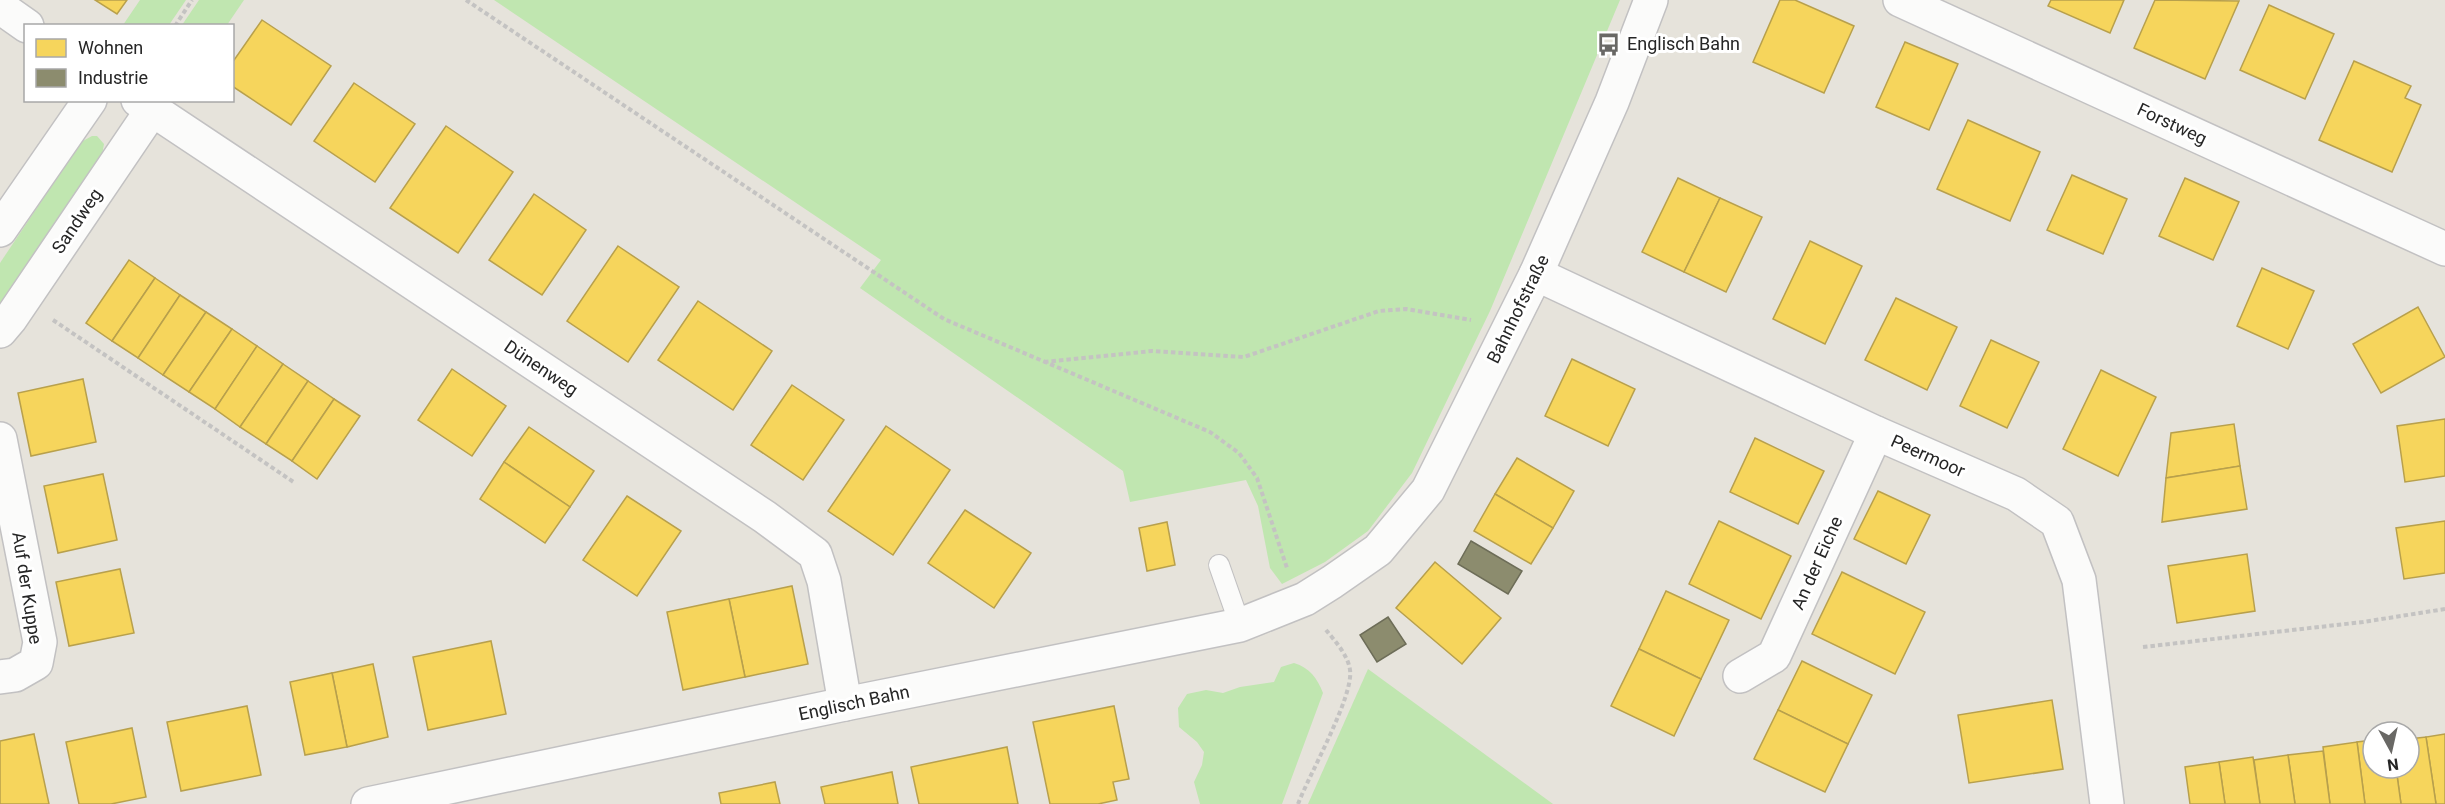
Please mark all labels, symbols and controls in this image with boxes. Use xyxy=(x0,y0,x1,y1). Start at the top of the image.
legend xyxy=(24,24,234,102)
bus stop icon: Englisch Bahn xyxy=(1596,31,1622,57)
place label: Englisch Bahn xyxy=(1627,33,1740,54)
text: Wohnen xyxy=(78,37,143,58)
text: Industrie xyxy=(78,67,148,88)
street label: Forstweg xyxy=(2134,98,2210,149)
street label: Sandweg xyxy=(47,184,106,257)
street label: Bahnhofstraße xyxy=(1482,251,1553,367)
street label: Dünenweg xyxy=(500,335,582,400)
street label: Peermoor xyxy=(1888,430,1968,481)
street label: An der Eiche xyxy=(1787,513,1846,613)
street label: Auf der Kuppe xyxy=(8,530,47,646)
street label: Englisch Bahn xyxy=(796,680,911,725)
north arrow xyxy=(2361,720,2421,780)
text: N xyxy=(2386,754,2400,775)

